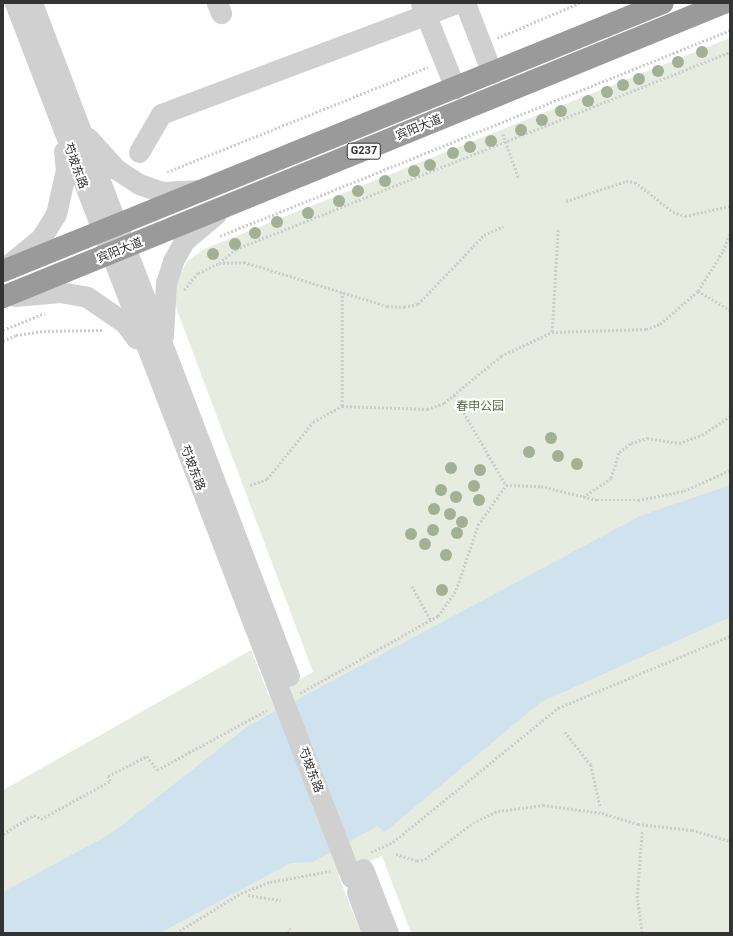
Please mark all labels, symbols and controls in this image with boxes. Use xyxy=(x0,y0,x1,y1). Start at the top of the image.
street label: 宾阳大道 xyxy=(394,112,444,144)
street label: 芍坡东路 xyxy=(60,141,90,191)
road number: G237 xyxy=(346,142,382,160)
street label: 宾阳大道 xyxy=(95,235,145,267)
park label: 春申公园 xyxy=(456,400,504,414)
street label: 芍坡东路 xyxy=(177,443,207,493)
street label: 芍坡东路 xyxy=(295,745,325,795)

